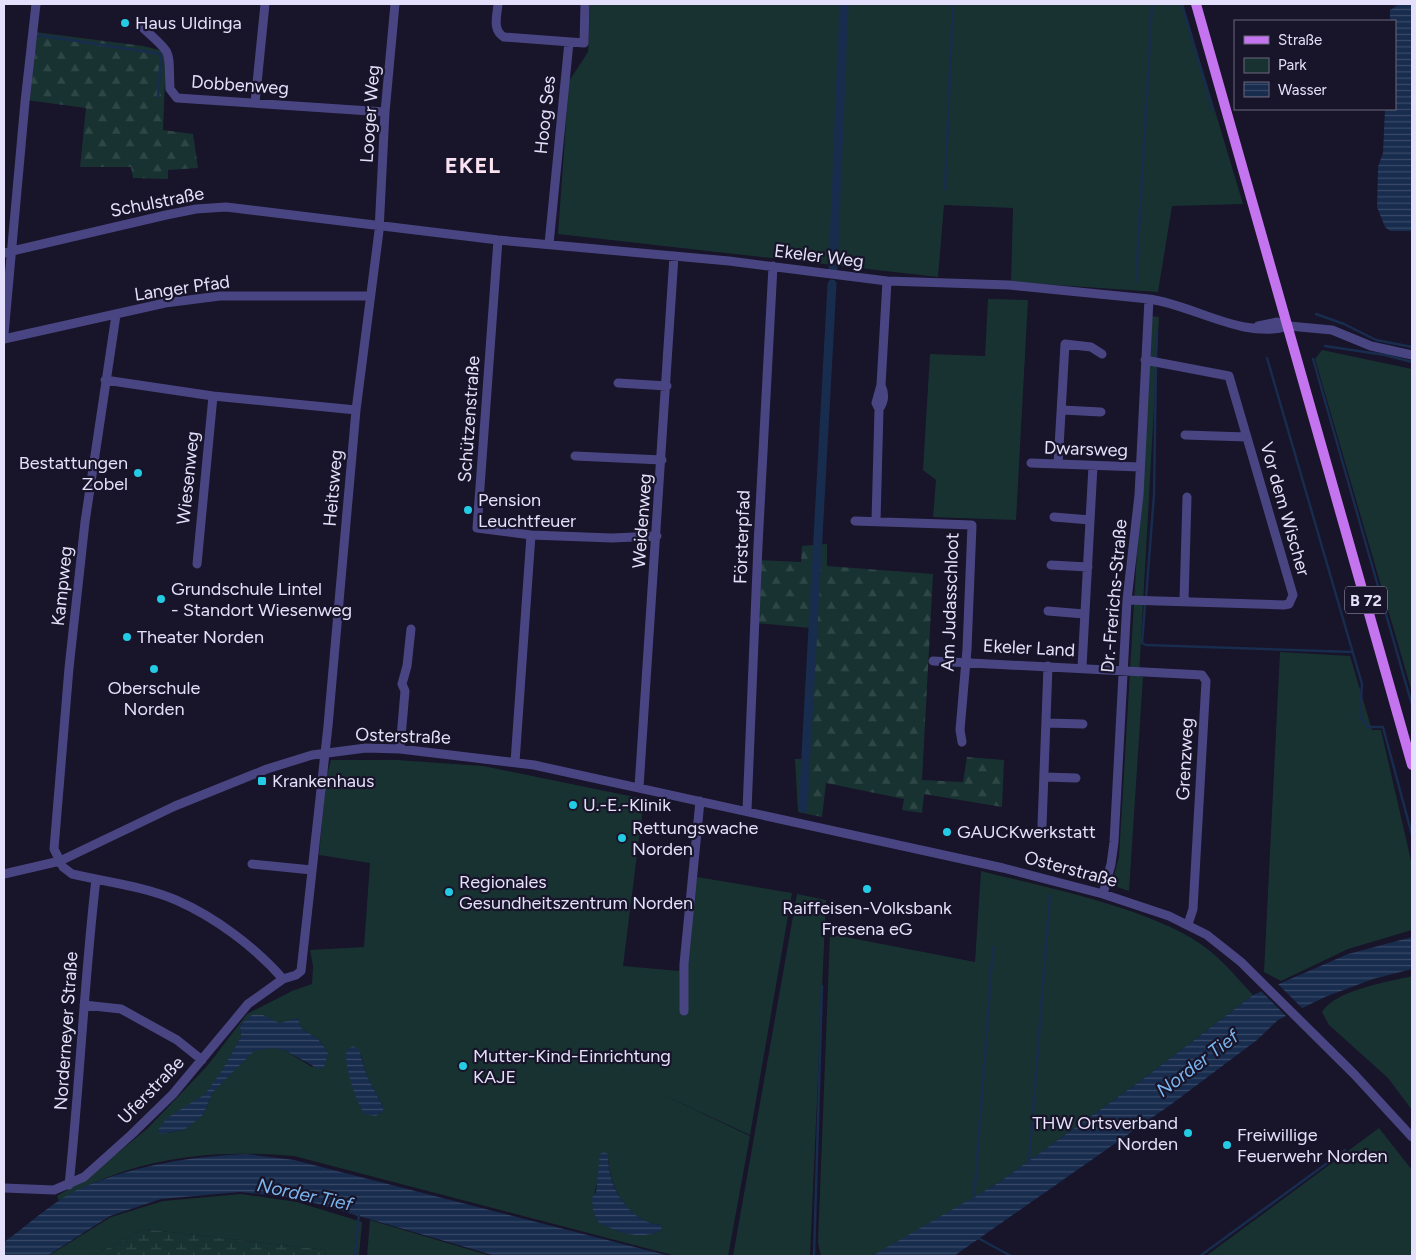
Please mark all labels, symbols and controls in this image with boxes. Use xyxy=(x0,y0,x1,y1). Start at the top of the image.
place label: Haus Uldinga xyxy=(135,12,242,34)
marker: Haus Uldinga xyxy=(119,17,131,29)
legend xyxy=(1234,20,1396,110)
text: Straße xyxy=(1278,31,1322,49)
text: Park xyxy=(1278,56,1307,74)
street label: Looger Weg xyxy=(356,64,384,164)
street label: Dobbenweg xyxy=(190,71,290,99)
street label: Hoog Ses xyxy=(530,75,560,155)
text: Wasser xyxy=(1278,81,1327,99)
district label: EKEL xyxy=(445,152,501,179)
street label: Schulstraße xyxy=(108,182,206,222)
street label: Ekeler Weg xyxy=(773,240,865,272)
street label: Langer Pfad xyxy=(133,270,231,306)
street label: Schützenstraße xyxy=(454,355,484,483)
street label: Wiesenweg xyxy=(172,430,204,526)
street label: Dwarsweg xyxy=(1044,437,1128,461)
street label: Vor dem Wischer xyxy=(1255,439,1315,579)
street label: Heitsweg xyxy=(319,449,347,527)
place label: Bestattungen Zobel xyxy=(19,452,128,495)
marker: Bestattungen Zobel xyxy=(132,467,144,479)
street label: Weidenweg xyxy=(628,473,656,569)
place label: Pension Leuchtfeuer xyxy=(478,489,576,532)
street label: Försterpfad xyxy=(729,490,755,584)
marker: Pension Leuchtfeuer xyxy=(462,504,474,516)
street label: Dr.-Frerichs-Straße xyxy=(1096,518,1132,674)
street label: Am Judasschloot xyxy=(937,532,963,672)
street label: Kampweg xyxy=(47,545,77,627)
place label: Grundschule Lintel - Standort Wiesenweg xyxy=(171,578,352,621)
road number: B 72 xyxy=(1345,586,1387,614)
marker: Grundschule Lintel - Standort Wiesenweg xyxy=(155,593,167,605)
place label: Theater Norden xyxy=(137,626,264,648)
marker: Theater Norden xyxy=(121,631,133,643)
street label: Ekeler Land xyxy=(982,635,1076,661)
marker: Oberschule Norden xyxy=(148,663,160,675)
place label: Oberschule Norden xyxy=(108,677,200,720)
street label: Grenzweg xyxy=(1172,717,1198,801)
street label: Osterstraße xyxy=(355,723,451,749)
place label: Krankenhaus xyxy=(272,770,374,792)
marker: Krankenhaus xyxy=(256,775,268,787)
place label: U.-E.-Klinik xyxy=(583,794,671,816)
marker: U.-E.-Klinik xyxy=(567,799,579,811)
place label: Rettungswache Norden xyxy=(632,817,759,860)
place label: GAUCKwerkstatt xyxy=(957,821,1096,843)
marker: GAUCKwerkstatt xyxy=(941,826,953,838)
marker: Rettungswache Norden xyxy=(616,832,628,844)
street label: Osterstraße xyxy=(1022,846,1120,892)
place label: Regionales Gesundheitszentrum Norden xyxy=(459,871,693,914)
marker: Raiffeisen-Volksbank Fresena eG xyxy=(861,883,873,895)
marker: Regionales Gesundheitszentrum Norden xyxy=(443,886,455,898)
place label: Raiffeisen-Volksbank Fresena eG xyxy=(782,897,952,940)
street label: Norderneyer Straße xyxy=(49,951,83,1111)
water label: Norder Tief xyxy=(1152,1024,1245,1102)
place label: Mutter-Kind-Einrichtung KAJE xyxy=(473,1045,671,1088)
street label: Uferstraße xyxy=(113,1051,189,1128)
marker: Mutter-Kind-Einrichtung KAJE xyxy=(457,1060,469,1072)
place label: THW Ortsverband Norden xyxy=(1032,1112,1178,1155)
place label: Freiwillige Feuerwehr Norden xyxy=(1237,1124,1388,1167)
marker: THW Ortsverband Norden xyxy=(1182,1127,1194,1139)
marker: Freiwillige Feuerwehr Norden xyxy=(1221,1139,1233,1151)
water label: Norder Tief xyxy=(255,1173,357,1216)

